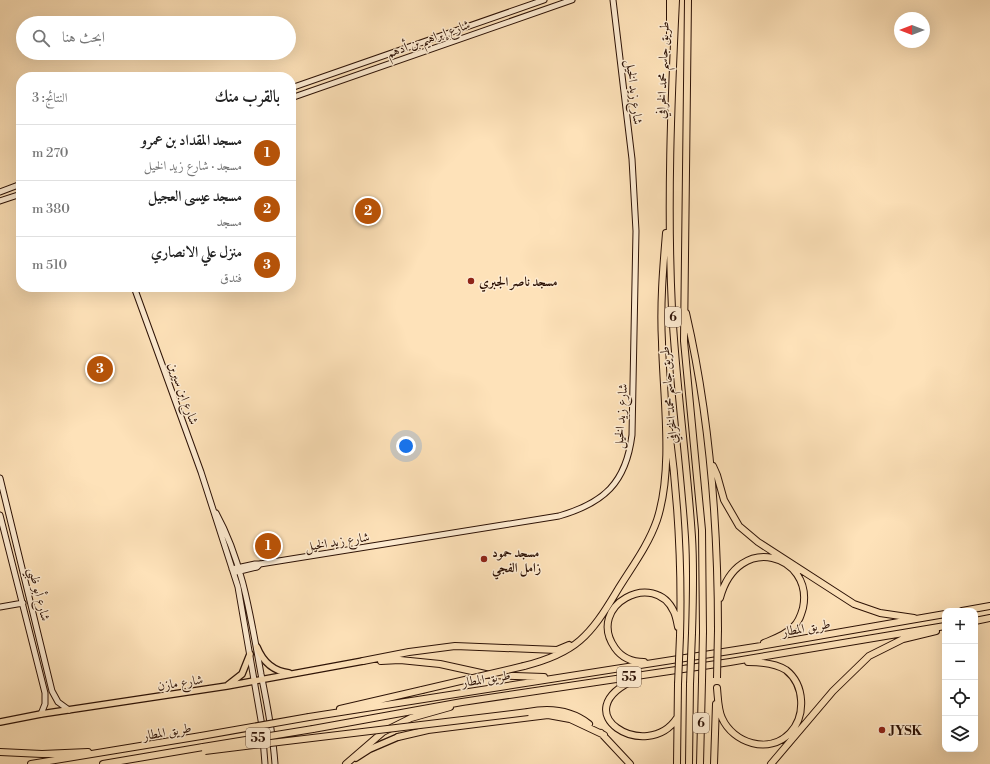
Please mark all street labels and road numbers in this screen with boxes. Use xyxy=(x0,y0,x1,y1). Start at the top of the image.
street label: شارع إبراهيم بن أدهم xyxy=(384,15,474,66)
street label: طريق جاسم محمد الخرافي xyxy=(653,21,678,119)
street label: شارع زيد الخيل xyxy=(619,59,646,126)
road number: 6 xyxy=(665,307,681,327)
street label: طريق جاسم محمد الخرافي xyxy=(657,345,686,444)
street label: شارع ابن سيرين xyxy=(162,360,202,428)
street label: شارع زيد الخيل xyxy=(611,383,634,449)
street label: شارع زيد الخيل xyxy=(304,529,371,558)
street label: شارع أبو ظبي xyxy=(22,565,54,623)
street label: طريق المطار xyxy=(779,616,832,640)
street label: طريق المطار xyxy=(459,667,512,691)
road number: 55 xyxy=(617,667,641,687)
street label: شارع مازن xyxy=(156,671,205,697)
road number: 6 xyxy=(693,713,709,733)
street label: طريق المطار xyxy=(140,720,193,744)
road number: 55 xyxy=(246,728,270,748)

